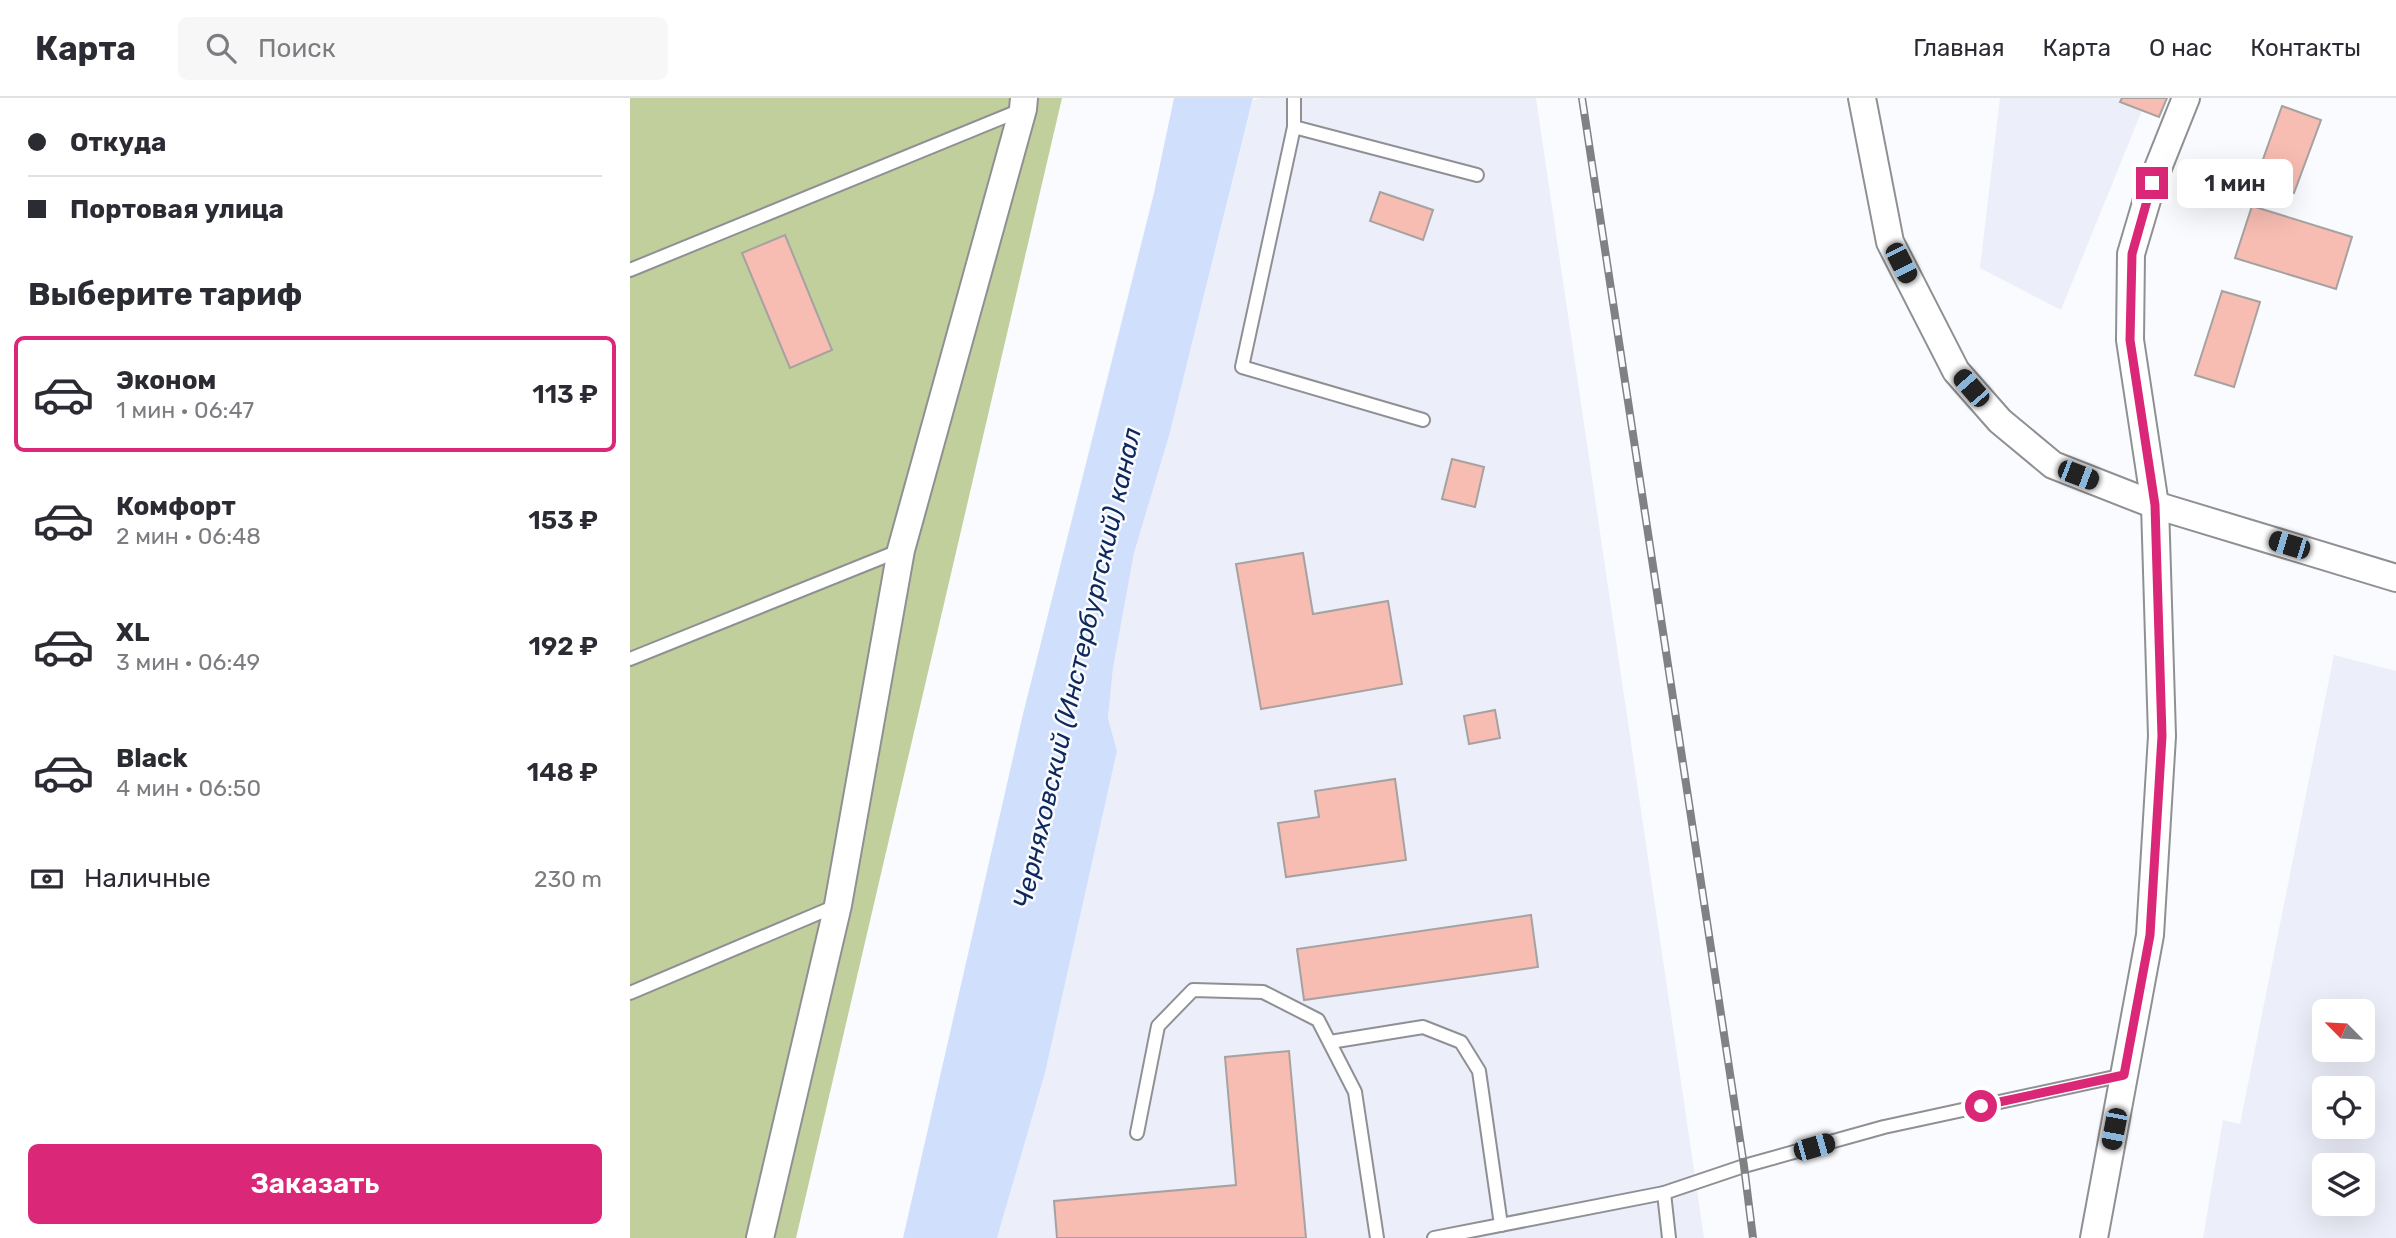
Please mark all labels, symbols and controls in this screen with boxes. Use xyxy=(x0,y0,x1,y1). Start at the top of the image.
search box xyxy=(178,17,668,80)
text: Карта xyxy=(35,29,136,68)
icon: search xyxy=(202,29,240,67)
text: Поиск xyxy=(258,33,336,64)
text: Главная xyxy=(1913,34,2005,62)
text: Карта xyxy=(2043,34,2111,62)
text: О нас xyxy=(2149,34,2212,62)
text: Контакты xyxy=(2250,34,2361,62)
text: Откуда xyxy=(70,127,166,158)
callout: 1 мин xyxy=(2176,158,2292,208)
route end xyxy=(2136,167,2168,199)
text: 1 мин xyxy=(2204,169,2266,197)
text: Портовая улица xyxy=(70,194,284,225)
car xyxy=(1883,240,1920,286)
text: Выберите тариф xyxy=(28,275,302,313)
icon: car xyxy=(32,363,95,426)
text: Эконом xyxy=(116,365,216,396)
car xyxy=(1950,365,1993,411)
text: 113 ₽ xyxy=(532,379,598,410)
text: 1 мин · 06:47 xyxy=(116,396,254,424)
water label: Черняховский (Инстербургский) канал xyxy=(1007,425,1148,912)
car xyxy=(2055,458,2102,492)
icon: car xyxy=(32,489,95,552)
text: Комфорт xyxy=(116,491,236,522)
text: 153 ₽ xyxy=(528,505,598,536)
text: 2 мин · 06:48 xyxy=(116,522,261,550)
car xyxy=(2266,529,2313,561)
icon: car xyxy=(32,615,95,678)
text: XL xyxy=(116,617,149,648)
text: 192 ₽ xyxy=(529,631,598,662)
text: 3 мин · 06:49 xyxy=(116,648,260,676)
icon: car xyxy=(32,741,95,804)
text: Black xyxy=(116,743,188,774)
text: 148 ₽ xyxy=(527,757,598,788)
text: 4 мин · 06:50 xyxy=(116,774,261,802)
icon: cash xyxy=(28,860,66,898)
text: Наличные xyxy=(84,863,211,894)
text: 230 m xyxy=(534,865,602,893)
north arrow xyxy=(2312,999,2375,1062)
map controls xyxy=(2312,999,2375,1216)
button: locate xyxy=(2312,1076,2375,1139)
route start xyxy=(1965,1090,1997,1122)
car xyxy=(2100,1106,2129,1152)
car xyxy=(1791,1131,1838,1163)
button: Заказать xyxy=(28,1144,602,1224)
button: layers xyxy=(2312,1153,2375,1216)

